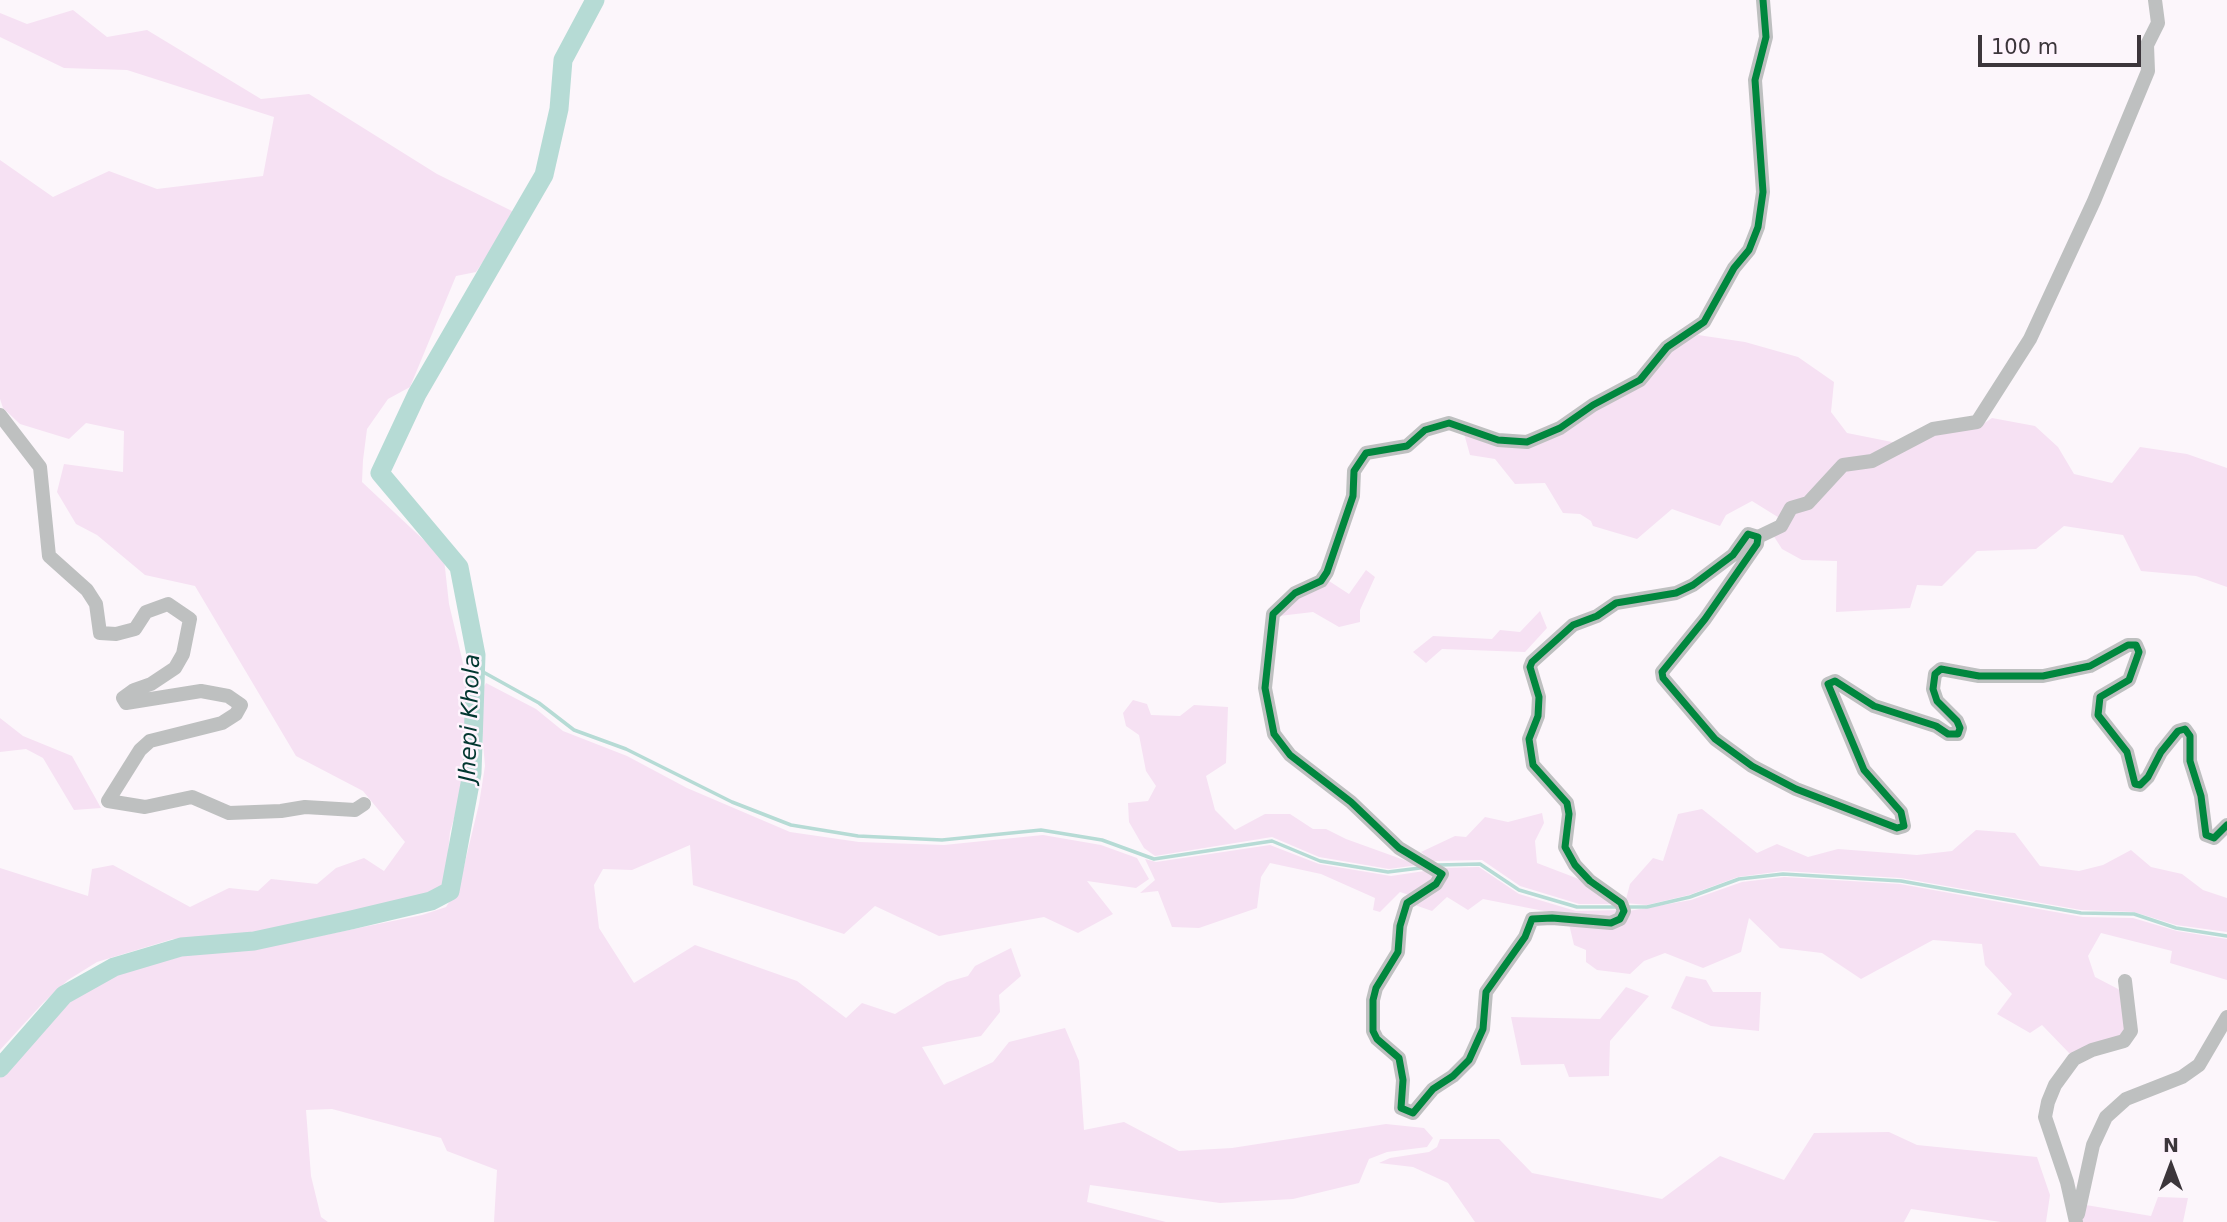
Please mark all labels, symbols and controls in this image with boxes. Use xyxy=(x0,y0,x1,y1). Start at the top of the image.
scale bar xyxy=(1982,21,2145,65)
text: 100 m xyxy=(1991,35,2058,59)
water label: Jhepi Khola xyxy=(455,654,487,782)
north arrow xyxy=(2136,1131,2206,1201)
text: N xyxy=(2163,1134,2179,1156)

